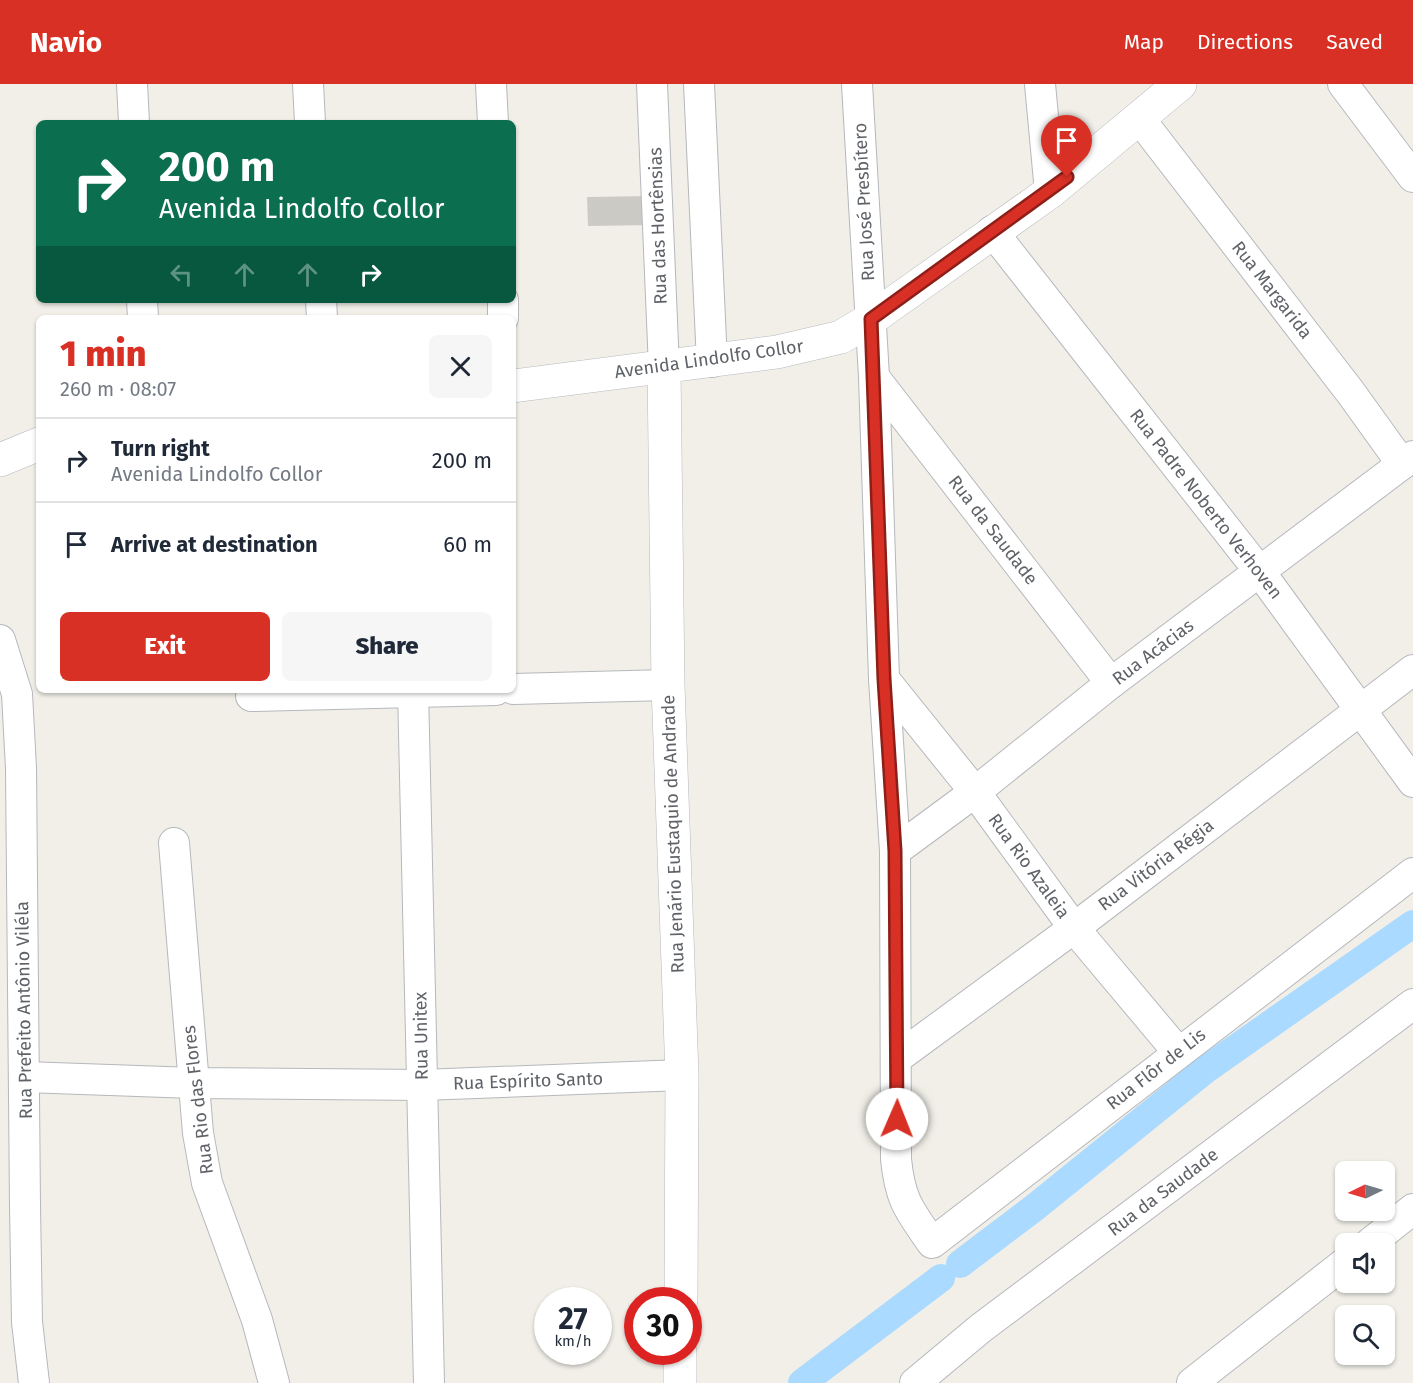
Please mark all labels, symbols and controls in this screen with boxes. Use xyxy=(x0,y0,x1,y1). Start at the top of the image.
text: Navio xyxy=(30,26,102,59)
text: Map xyxy=(1124,29,1164,55)
text: Directions xyxy=(1197,29,1293,55)
text: Saved xyxy=(1326,29,1383,55)
pin xyxy=(1041,115,1092,177)
street label: Rua José Presbítero xyxy=(849,122,879,282)
icon: arrive xyxy=(1050,124,1083,157)
text: 200 m xyxy=(159,142,275,192)
icon: right xyxy=(60,144,138,222)
street label: Rua das Hortênsias xyxy=(644,147,672,305)
text: Avenida Lindolfo Collor xyxy=(159,193,444,225)
street label: Rua Margarida xyxy=(1227,237,1317,343)
icon: left xyxy=(165,258,198,291)
icon: ahead xyxy=(228,258,261,291)
icon: ahead xyxy=(291,258,324,291)
icon: right xyxy=(354,258,387,291)
text: 1 min xyxy=(60,332,146,376)
button: close xyxy=(429,335,492,398)
street label: Avenida Lindolfo Collor xyxy=(613,335,805,383)
text: 260 m · 08:07 xyxy=(60,377,176,401)
street label: Rua Padre Noberto Verhoven xyxy=(1125,405,1287,603)
text: Turn right xyxy=(111,435,210,462)
icon: right xyxy=(60,444,93,477)
text: 200 m xyxy=(432,447,492,474)
text: Avenida Lindolfo Collor xyxy=(111,462,322,486)
street label: Rua da Saudade xyxy=(944,471,1042,589)
icon: arrive xyxy=(60,528,93,561)
text: Arrive at destination xyxy=(111,531,318,558)
text: 60 m xyxy=(443,531,492,558)
button: Exit xyxy=(60,612,270,681)
button: Share xyxy=(282,612,492,681)
street label: Rua Acácias xyxy=(1108,614,1198,690)
street label: Rua Jenário Eustaquio de Andrade xyxy=(657,694,689,974)
street label: Rua Rio Azaleia xyxy=(983,809,1075,923)
street label: Rua Vitória Régia xyxy=(1094,814,1218,916)
street label: Rua Prefeito Antônio Viléla xyxy=(11,901,37,1119)
street label: Rua Unitex xyxy=(409,992,433,1080)
street label: Rua Flôr de Lis xyxy=(1102,1023,1210,1115)
street label: Rua Rio das Flores xyxy=(178,1024,218,1176)
street label: Rua Espírito Santo xyxy=(453,1067,603,1095)
position arrow xyxy=(865,1087,929,1151)
street label: Rua da Saudade xyxy=(1103,1143,1223,1241)
north arrow xyxy=(1335,1161,1395,1221)
map controls xyxy=(1335,1161,1395,1365)
button: sound xyxy=(1335,1233,1395,1293)
speed limit sign: 30 xyxy=(624,1287,702,1365)
text: 27 xyxy=(558,1301,588,1337)
button: search xyxy=(1335,1305,1395,1365)
text: km/h xyxy=(554,1332,592,1350)

